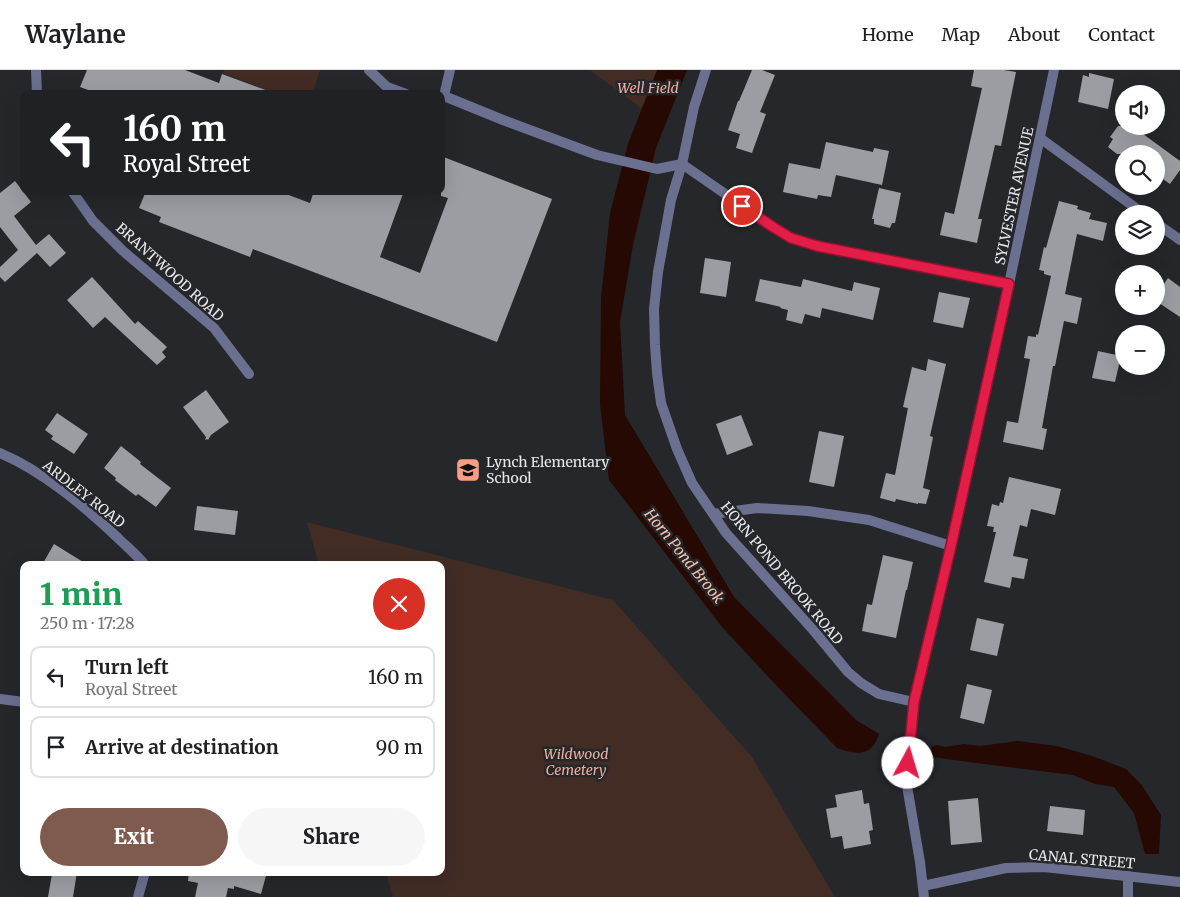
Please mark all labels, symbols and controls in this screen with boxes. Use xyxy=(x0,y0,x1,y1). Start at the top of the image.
text: Waylane xyxy=(25,19,126,50)
text: Home xyxy=(862,23,914,46)
text: Map xyxy=(942,23,980,46)
text: About xyxy=(1008,23,1060,46)
text: Contact xyxy=(1088,23,1155,46)
park label: Well Field xyxy=(617,79,679,97)
map controls xyxy=(1115,85,1165,375)
button: sound xyxy=(1115,85,1165,135)
text: 160 m xyxy=(123,107,226,151)
icon: left xyxy=(40,110,105,175)
street label: SYLVESTER AVENUE xyxy=(991,125,1037,267)
button: search xyxy=(1115,145,1165,195)
text: Royal Street xyxy=(123,150,250,178)
pin xyxy=(721,185,763,227)
icon: arrive xyxy=(728,192,756,220)
button: layers xyxy=(1115,205,1165,255)
street label: BRANTWOOD ROAD xyxy=(112,219,228,325)
button: + xyxy=(1115,265,1165,315)
button: − xyxy=(1115,325,1165,375)
place label: Lynch Elementary School xyxy=(486,453,610,487)
street label: ARDLEY ROAD xyxy=(39,456,129,532)
school or university icon: Lynch Elementary School xyxy=(455,457,481,483)
street label: HORN POND BROOK ROAD xyxy=(717,498,847,648)
water label: Horn Pond Brook xyxy=(640,504,729,607)
text: 1 min xyxy=(40,575,122,613)
button: close xyxy=(373,578,425,630)
text: 250 m · 17:28 xyxy=(40,613,135,633)
text: Turn left xyxy=(85,655,169,679)
icon: left xyxy=(42,663,70,691)
text: 160 m xyxy=(368,665,423,689)
text: Royal Street xyxy=(85,679,178,699)
icon: arrive xyxy=(42,733,70,761)
text: Arrive at destination xyxy=(85,735,279,759)
text: 90 m xyxy=(376,735,423,759)
position arrow xyxy=(881,736,933,788)
park label: Wildwood Cemetery xyxy=(544,745,608,779)
button: Exit xyxy=(40,808,228,866)
button: Share xyxy=(238,808,425,866)
street label: CANAL STREET xyxy=(1028,845,1136,873)

